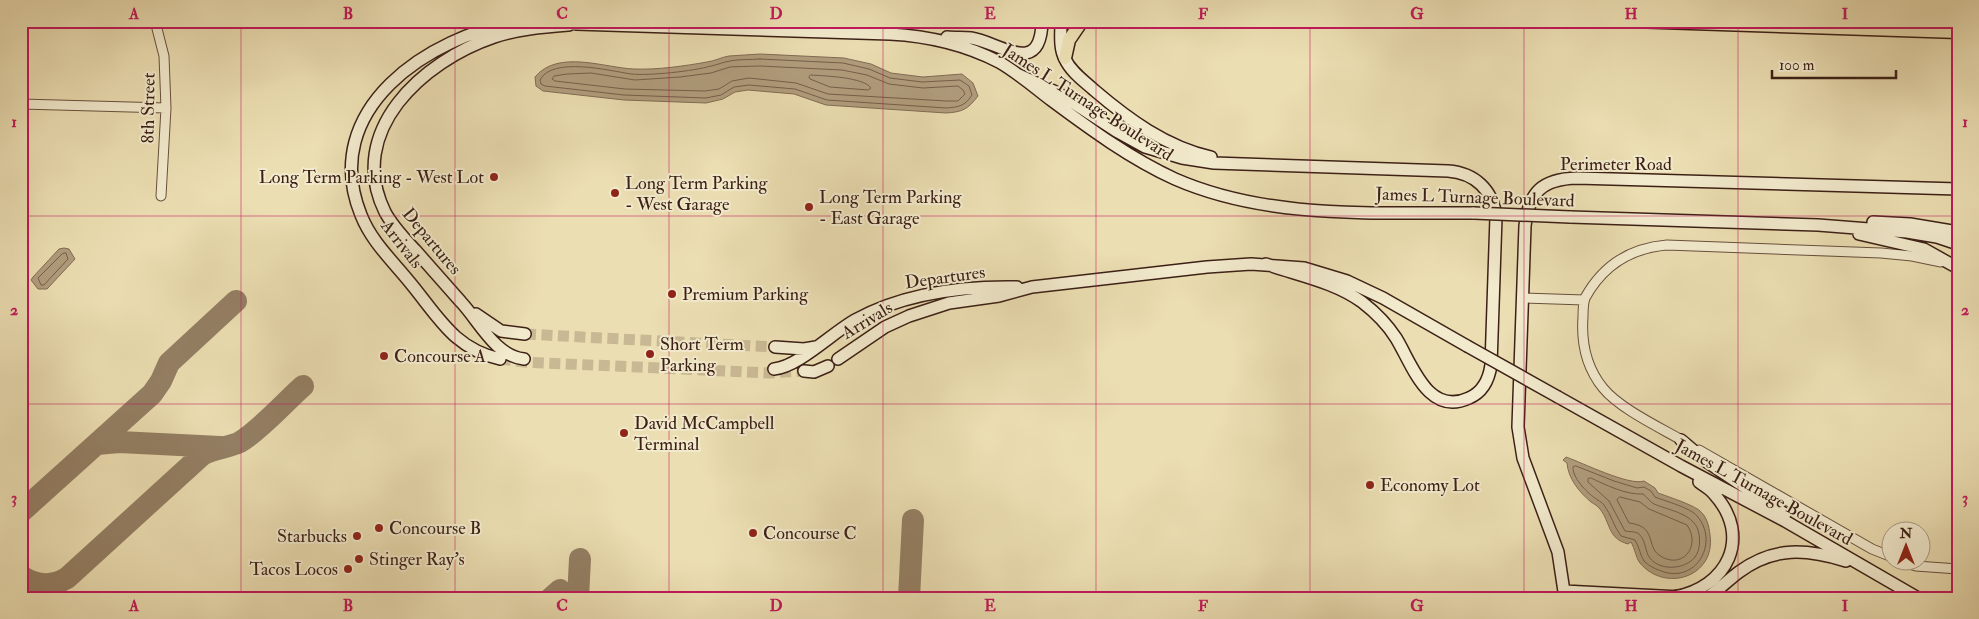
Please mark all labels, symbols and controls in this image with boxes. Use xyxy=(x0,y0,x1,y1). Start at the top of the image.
text: A xyxy=(128,4,140,24)
text: B xyxy=(343,4,353,24)
text: C xyxy=(556,4,568,24)
text: D xyxy=(769,4,783,24)
text: E xyxy=(984,4,996,24)
text: F xyxy=(1198,4,1208,24)
text: G xyxy=(1410,4,1424,24)
text: H xyxy=(1624,4,1638,24)
text: I xyxy=(1842,4,1849,24)
street label: James L Turnage Boulevard xyxy=(997,38,1178,166)
scale bar xyxy=(1772,48,1895,80)
text: 100 m xyxy=(1779,56,1815,75)
street label: 8th Street xyxy=(136,72,161,144)
text: 1 xyxy=(11,112,17,132)
text: 1 xyxy=(1962,112,1968,132)
street label: Perimeter Road xyxy=(1560,153,1672,176)
place label: Long Term Parking - West Lot xyxy=(259,166,484,189)
marker: Long Term Parking - West Lot xyxy=(488,171,500,183)
place label: Long Term Parking - West Garage xyxy=(625,172,769,216)
street label: James L Turnage Boulevard xyxy=(1374,182,1575,212)
place label: Long Term Parking - East Garage xyxy=(819,186,963,230)
marker: Long Term Parking - West Garage xyxy=(609,187,621,199)
marker: Long Term Parking - East Garage xyxy=(803,201,815,213)
street label: Departures xyxy=(397,203,466,280)
street label: Arrivals xyxy=(375,215,428,273)
street label: Departures xyxy=(903,260,987,295)
place label: Premium Parking xyxy=(682,283,809,306)
marker: Premium Parking xyxy=(666,288,678,300)
street label: Arrivals xyxy=(837,296,897,345)
text: 2 xyxy=(10,300,18,320)
text: 2 xyxy=(1961,300,1969,320)
place label: Short Term Parking xyxy=(660,333,744,377)
place label: Concourse A xyxy=(394,345,486,368)
marker: Short Term Parking xyxy=(644,348,656,360)
marker: Concourse A xyxy=(378,350,390,362)
place label: David McCampbell Terminal xyxy=(634,412,775,456)
marker: David McCampbell Terminal xyxy=(618,427,630,439)
street label: James L Turnage Boulevard xyxy=(1670,434,1857,551)
place label: Economy Lot xyxy=(1380,474,1480,497)
marker: Economy Lot xyxy=(1364,479,1376,491)
text: 3 xyxy=(11,488,17,508)
text: 3 xyxy=(1962,488,1968,508)
place label: Concourse B xyxy=(389,517,481,540)
marker: Concourse B xyxy=(373,522,385,534)
place label: Concourse C xyxy=(763,522,857,545)
north arrow xyxy=(1882,522,1932,572)
place label: Starbucks xyxy=(277,525,347,548)
text: N xyxy=(1899,525,1913,542)
marker: Concourse C xyxy=(747,527,759,539)
marker: Starbucks xyxy=(351,530,363,542)
place label: Stinger Ray's xyxy=(369,548,465,571)
marker: Stinger Ray's xyxy=(353,553,365,565)
place label: Tacos Locos xyxy=(250,558,338,581)
marker: Tacos Locos xyxy=(342,563,354,575)
text: A xyxy=(128,596,140,616)
text: B xyxy=(343,596,353,616)
text: C xyxy=(556,596,568,616)
text: D xyxy=(769,596,783,616)
text: E xyxy=(984,596,996,616)
text: F xyxy=(1198,596,1208,616)
text: G xyxy=(1410,596,1424,616)
text: H xyxy=(1624,596,1638,616)
text: I xyxy=(1842,596,1849,616)

